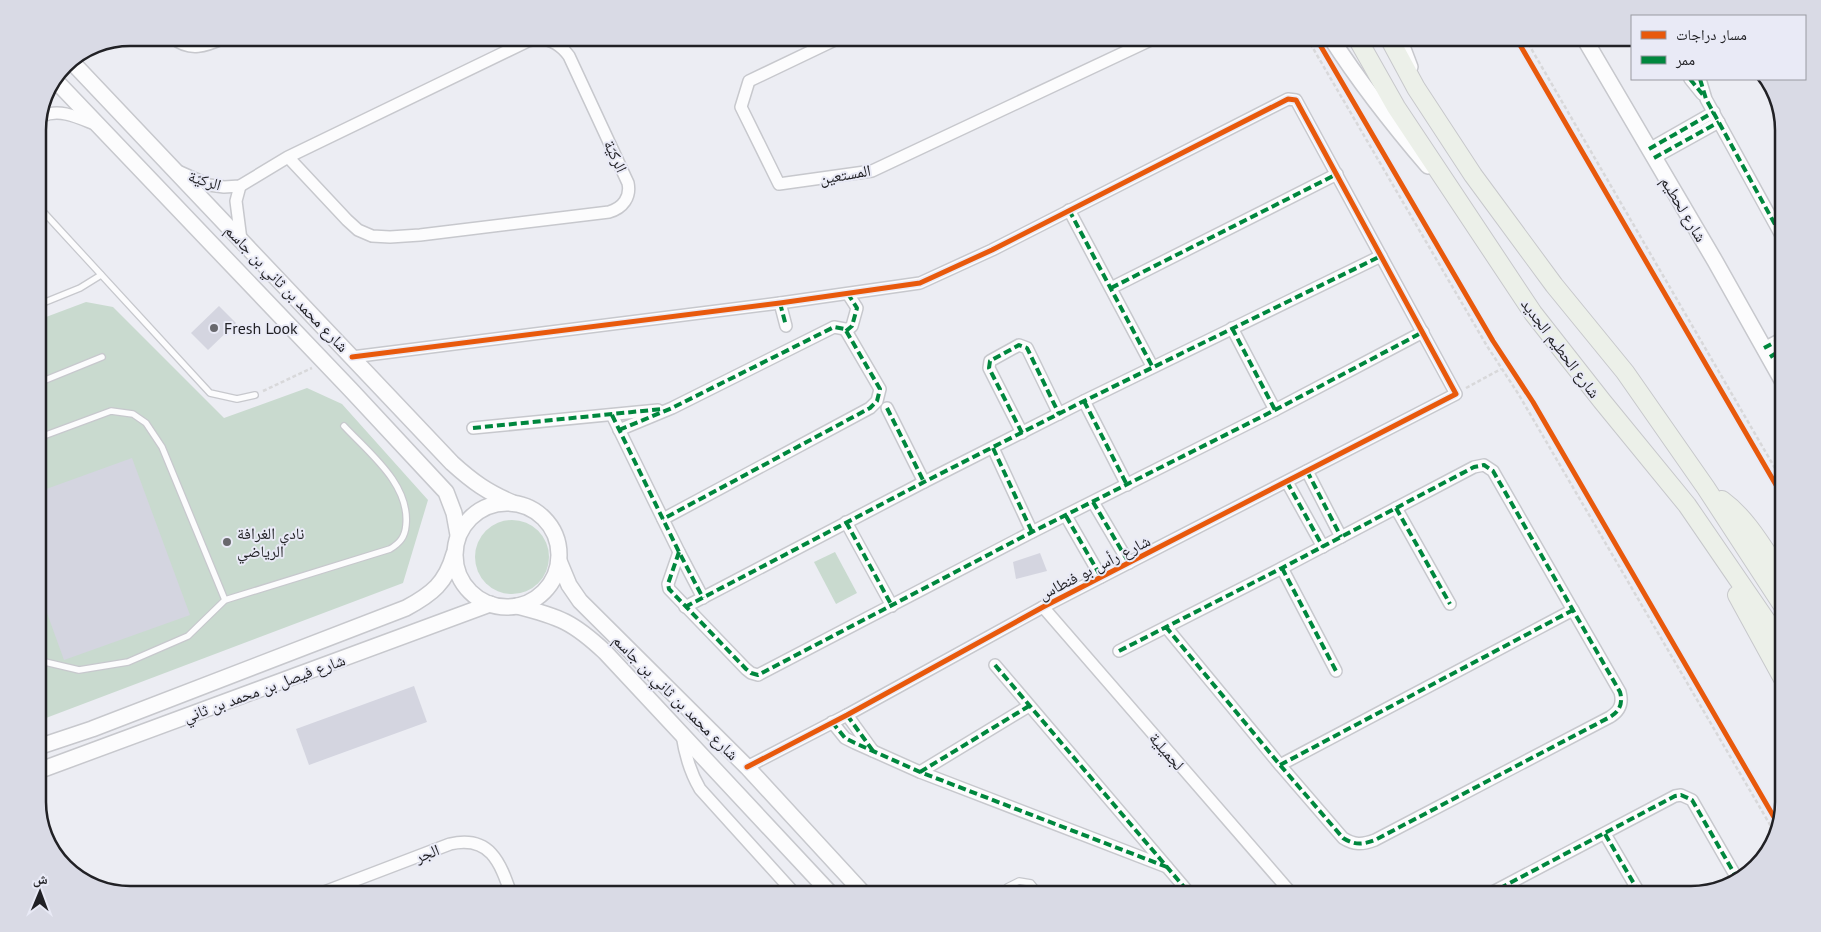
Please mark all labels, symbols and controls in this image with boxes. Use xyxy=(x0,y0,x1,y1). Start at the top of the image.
legend xyxy=(1631,15,1806,80)
text: مسار دراجات xyxy=(1676,25,1747,44)
text: ممر xyxy=(1675,50,1695,69)
street label: الركيّة xyxy=(600,137,632,175)
street label: المستعين xyxy=(818,160,872,189)
street label: الركيّة xyxy=(186,166,224,194)
street label: شارع لحطيم xyxy=(1656,173,1711,246)
street label: شارع محمد بن ثاني بن جاسم xyxy=(219,220,353,358)
street label: شارع الحطيم الجديد xyxy=(1516,294,1605,402)
place label: Fresh Look xyxy=(224,318,298,338)
marker: Fresh Look xyxy=(208,322,220,334)
place label: نادي الغرافة الرياضي xyxy=(237,523,304,564)
street label: شارع رأس بو فنطاس xyxy=(1035,530,1154,605)
marker: نادي الغرافة الرياضي xyxy=(221,536,233,548)
street label: شارع محمد بن ثاني بن جاسم xyxy=(607,630,743,766)
street label: شارع فيصل بن محمد بن ثاني xyxy=(180,649,349,729)
street label: لجميلية xyxy=(1145,728,1189,774)
street label: الجر xyxy=(411,839,442,867)
north arrow xyxy=(15,867,65,917)
text: ش xyxy=(33,870,48,888)

